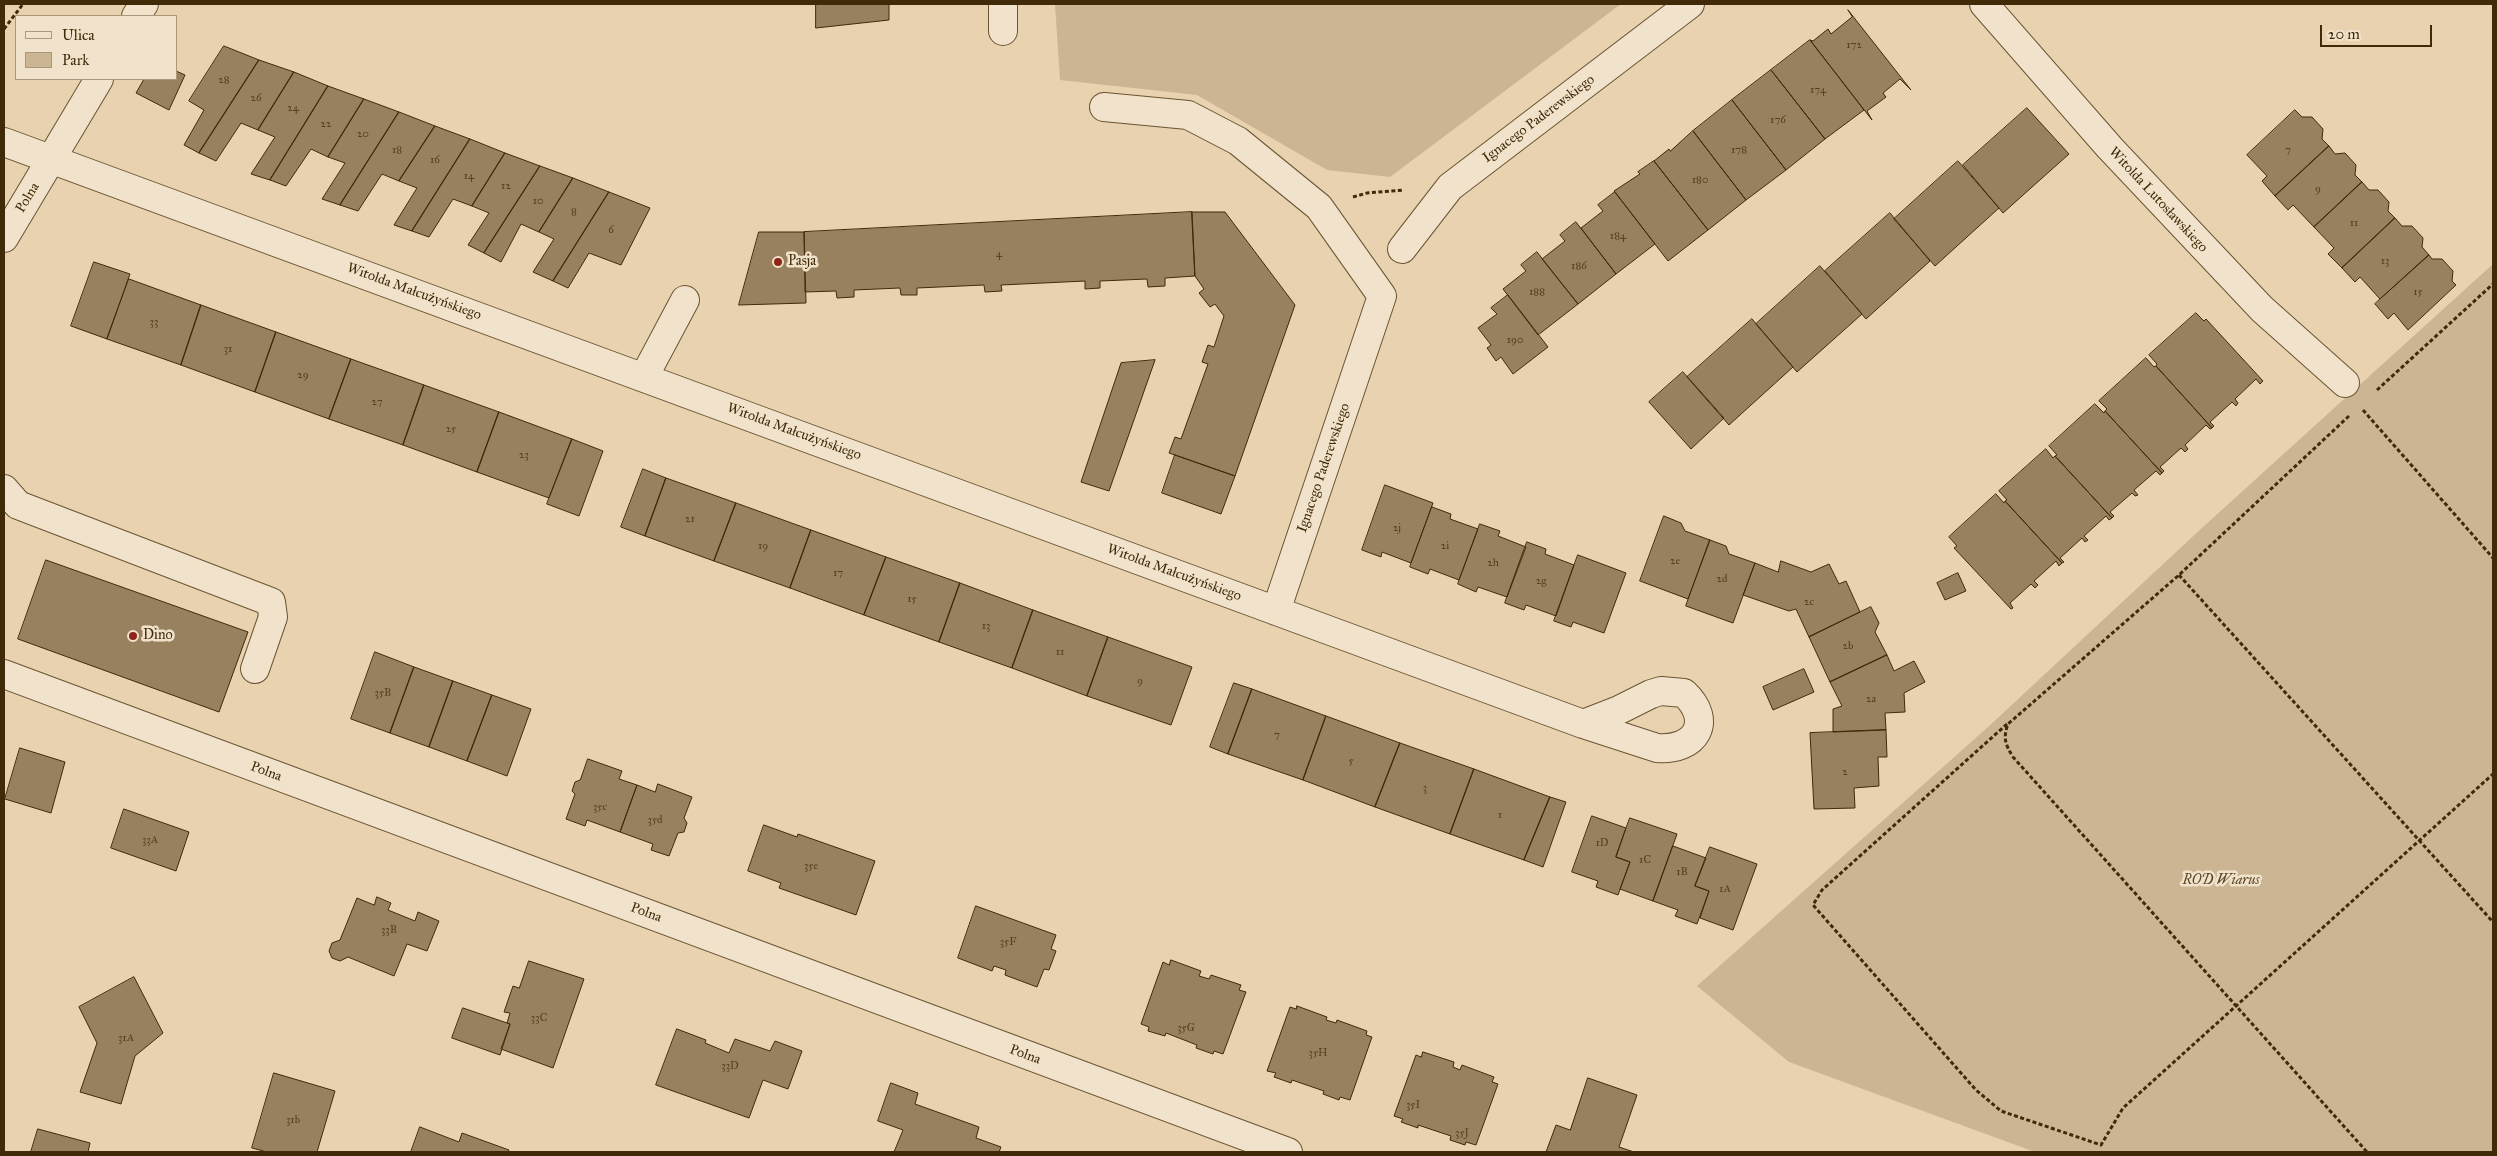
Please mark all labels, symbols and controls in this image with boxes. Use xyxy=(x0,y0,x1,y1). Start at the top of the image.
legend xyxy=(15,15,178,80)
scale bar xyxy=(2322,15,2434,47)
text: 20 m xyxy=(2328,25,2360,43)
text: Ulica xyxy=(62,26,95,44)
house number: 172 xyxy=(1846,38,1862,52)
text: Park xyxy=(62,51,89,69)
street label: Ignacego Paderewskiego xyxy=(1480,71,1598,167)
house number: 28 xyxy=(218,73,230,87)
house number: 174 xyxy=(1810,83,1826,97)
house number: 26 xyxy=(250,91,262,105)
house number: 24 xyxy=(287,101,299,115)
house number: 176 xyxy=(1770,113,1786,127)
house number: 22 xyxy=(321,117,331,131)
house number: 20 xyxy=(357,127,369,141)
house number: 18 xyxy=(392,143,402,157)
house number: 178 xyxy=(1731,143,1747,157)
house number: 7 xyxy=(2285,143,2291,157)
street label: Witolda Lutosławskiego xyxy=(2105,144,2211,256)
house number: 16 xyxy=(430,153,440,167)
house number: 14 xyxy=(464,169,474,183)
house number: 180 xyxy=(1692,173,1708,187)
house number: 12 xyxy=(501,179,511,193)
street label: Polna xyxy=(13,180,43,216)
house number: 9 xyxy=(2315,182,2321,196)
house number: 10 xyxy=(533,194,543,208)
house number: 8 xyxy=(571,205,577,219)
house number: 11 xyxy=(2350,216,2358,230)
house number: 6 xyxy=(608,223,614,237)
house number: 184 xyxy=(1610,229,1626,243)
house number: 4 xyxy=(996,247,1002,261)
place label: Pasja xyxy=(788,254,816,270)
house number: 13 xyxy=(2381,254,2389,268)
marker: Pasja xyxy=(772,256,784,268)
house number: 186 xyxy=(1571,259,1587,273)
street label: Witolda Małcużyńskiego xyxy=(345,260,483,324)
house number: 188 xyxy=(1529,285,1545,299)
house number: 15 xyxy=(2413,285,2423,299)
house number: 33 xyxy=(150,315,158,329)
house number: 190 xyxy=(1507,333,1523,347)
house number: 31 xyxy=(224,342,232,356)
house number: 29 xyxy=(297,368,309,382)
house number: 27 xyxy=(372,395,382,409)
street label: Witolda Małcużyńskiego xyxy=(725,400,863,464)
street label: Ignacego Paderewskiego xyxy=(1294,401,1354,535)
house number: 25 xyxy=(446,422,456,436)
house number: 23 xyxy=(519,448,529,462)
house number: 21 xyxy=(685,512,695,526)
house number: 2j xyxy=(1393,521,1401,535)
house number: 19 xyxy=(758,539,768,553)
house number: 2i xyxy=(1441,539,1449,553)
street label: Witolda Małcużyńskiego xyxy=(1105,541,1243,605)
house number: 2e xyxy=(1670,554,1680,568)
house number: 2h xyxy=(1487,556,1499,570)
house number: 17 xyxy=(833,566,843,580)
house number: 2d xyxy=(1717,572,1727,586)
house number: 2g xyxy=(1536,574,1546,588)
house number: 15 xyxy=(907,592,917,606)
house number: 2c xyxy=(1804,595,1814,609)
house number: 13 xyxy=(982,619,990,633)
place label: Dino xyxy=(143,628,173,644)
marker: Dino xyxy=(127,630,139,642)
house number: 2b xyxy=(1843,639,1853,653)
house number: 11 xyxy=(1056,645,1064,659)
house number: 9 xyxy=(1137,674,1143,688)
house number: 35B xyxy=(375,686,391,700)
house number: 2a xyxy=(1866,692,1876,706)
house number: 7 xyxy=(1274,728,1280,742)
house number: 5 xyxy=(1348,754,1354,768)
street label: Polna xyxy=(248,759,284,785)
house number: 2 xyxy=(1842,765,1848,779)
house number: 3 xyxy=(1423,781,1427,795)
house number: 35c xyxy=(593,800,607,814)
house number: 1 xyxy=(1498,808,1502,822)
house number: 35d xyxy=(647,813,663,827)
house number: 33A xyxy=(142,833,158,847)
house number: 1D xyxy=(1595,836,1609,850)
house number: 1C xyxy=(1639,853,1651,867)
house number: 35e xyxy=(804,859,818,873)
house number: 1B xyxy=(1676,865,1688,879)
park label: ROD Wiarus xyxy=(2182,873,2260,889)
house number: 1A xyxy=(1719,882,1731,896)
street label: Polna xyxy=(628,900,664,926)
house number: 33B xyxy=(381,923,397,937)
house number: 35F xyxy=(1000,935,1016,949)
house number: 33C xyxy=(531,1011,547,1025)
house number: 35G xyxy=(1177,1021,1195,1035)
house number: 31A xyxy=(118,1031,134,1045)
street label: Polna xyxy=(1007,1042,1043,1068)
house number: 35H xyxy=(1308,1046,1328,1060)
house number: 33D xyxy=(721,1059,739,1073)
house number: 35I xyxy=(1406,1098,1420,1112)
house number: 31b xyxy=(286,1113,300,1127)
house number: 35J xyxy=(1455,1126,1469,1140)

